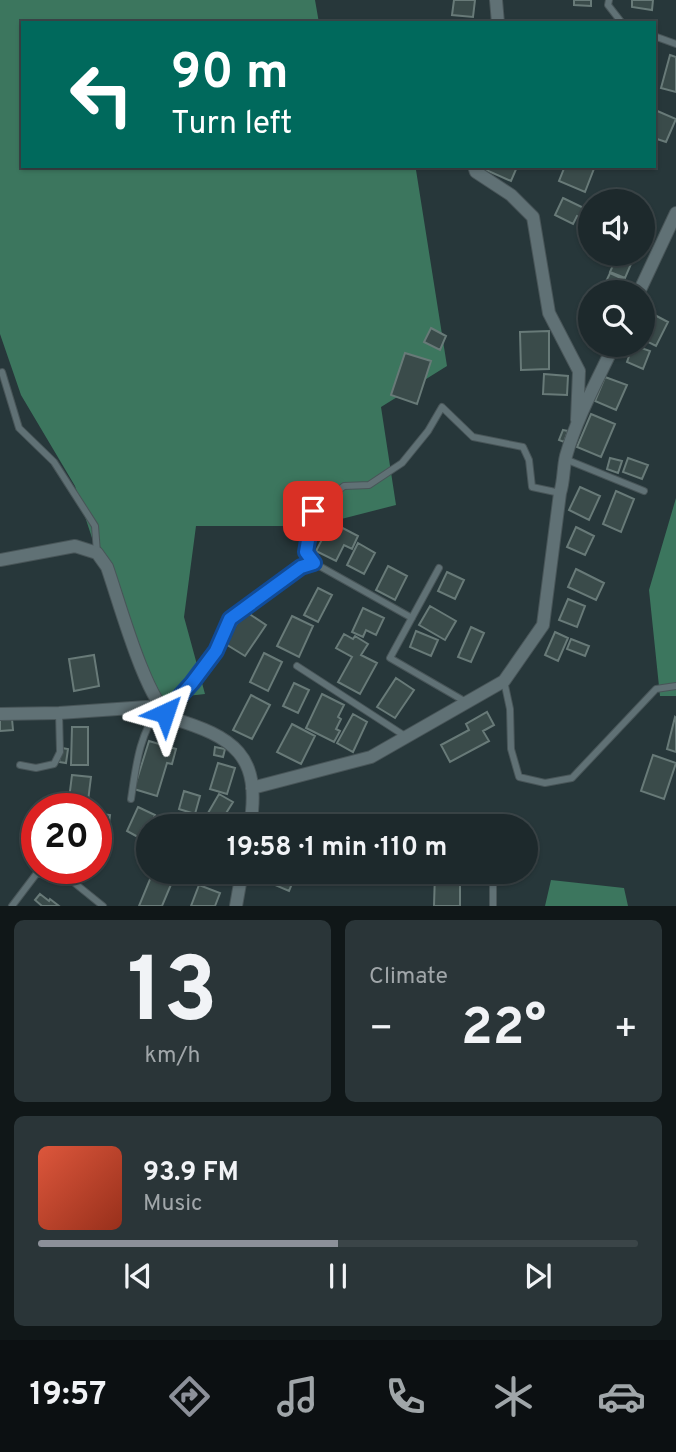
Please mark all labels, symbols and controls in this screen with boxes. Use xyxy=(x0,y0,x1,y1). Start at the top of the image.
text: 90 m xyxy=(171,44,289,106)
icon: left xyxy=(56,49,147,140)
text: Turn left xyxy=(171,105,292,145)
map controls xyxy=(578,189,655,357)
button: sound xyxy=(578,189,655,266)
button: search xyxy=(578,280,655,357)
pin xyxy=(283,481,343,541)
icon: arrive xyxy=(294,492,332,530)
position arrow xyxy=(128,676,202,750)
speed limit sign: 20 xyxy=(21,793,112,884)
text: 19:58 · 1 min · 110 m xyxy=(227,832,447,865)
text: 13 xyxy=(127,939,218,1054)
text: Climate xyxy=(369,963,448,992)
text: 22° xyxy=(461,997,546,1063)
text: − xyxy=(369,1006,394,1055)
text: + xyxy=(613,1006,638,1055)
text: km/h xyxy=(145,1042,200,1071)
text: 93.9 FM xyxy=(143,1157,239,1190)
text: Music xyxy=(143,1190,203,1219)
icon: previous xyxy=(119,1257,157,1295)
icon: pause xyxy=(319,1257,357,1295)
icon: next xyxy=(519,1257,557,1295)
icon: directions xyxy=(165,1372,214,1421)
icon: music xyxy=(273,1372,322,1421)
icon: phone xyxy=(381,1372,430,1421)
icon: climate xyxy=(489,1372,538,1421)
icon: car xyxy=(597,1372,646,1421)
text: 19:57 xyxy=(30,1376,106,1416)

